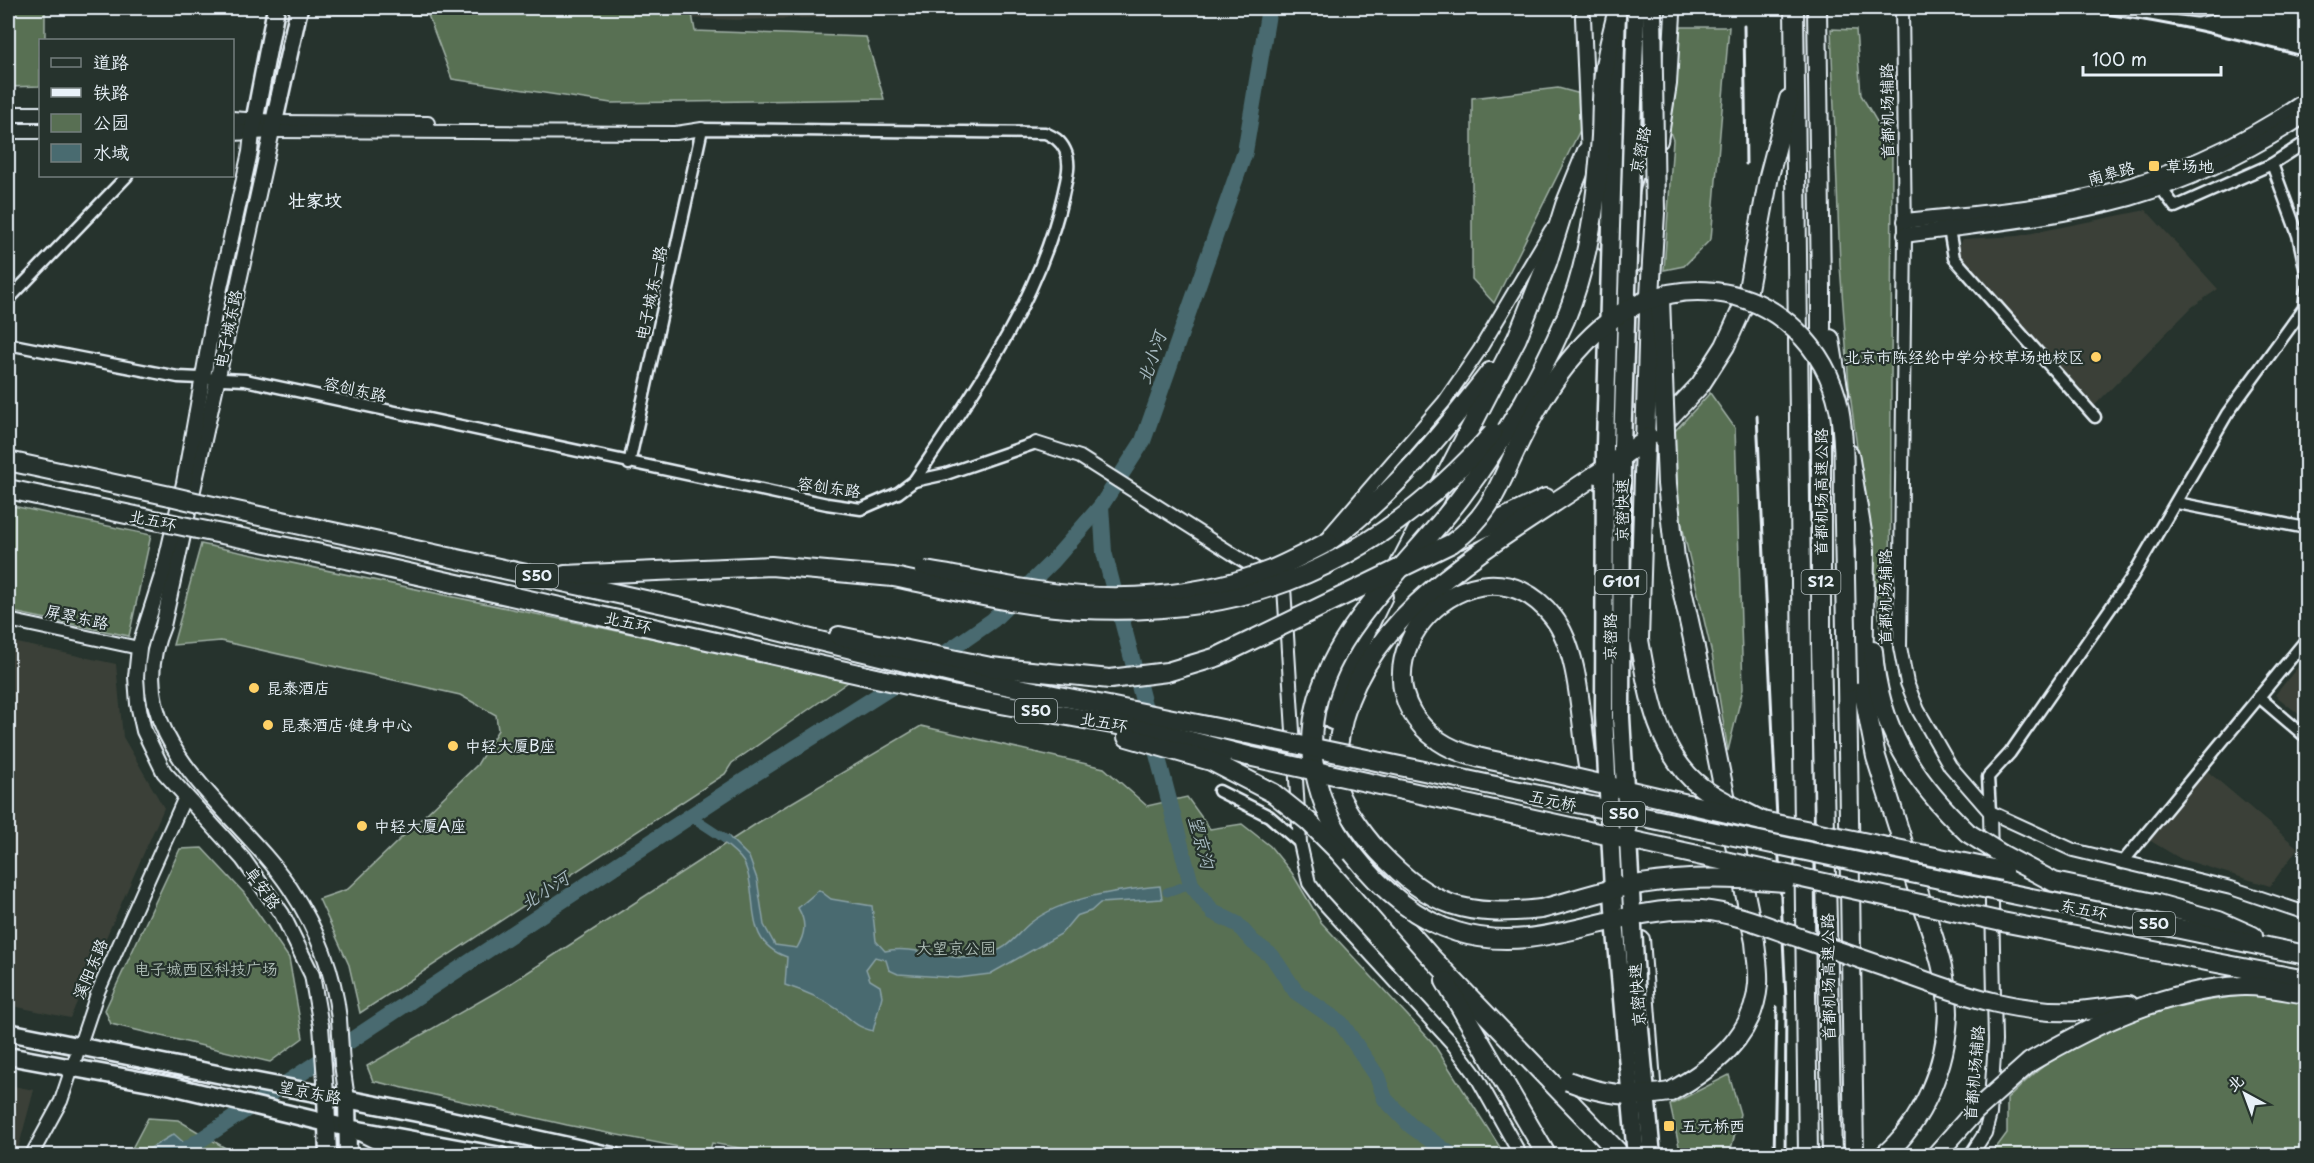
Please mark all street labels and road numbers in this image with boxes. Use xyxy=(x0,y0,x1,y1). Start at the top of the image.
street label: 首都机场辅路 xyxy=(1873,63,1899,159)
street label: 京密路 xyxy=(1622,124,1656,176)
street label: 南皋路 xyxy=(2084,154,2137,190)
street label: 电子城东一路 xyxy=(628,243,672,342)
street label: 电子城东路 xyxy=(207,287,247,370)
street label: 容创东路 xyxy=(321,370,389,406)
street label: 首都机场高速公路 xyxy=(1808,428,1832,556)
street label: 容创东路 xyxy=(796,470,863,502)
street label: 京密快速 xyxy=(1609,478,1633,542)
street label: 北五环 xyxy=(127,502,179,536)
street label: 首都机场辅路 xyxy=(1872,549,1896,645)
road number: S50 xyxy=(516,564,558,588)
road number: G101 xyxy=(1596,570,1646,594)
road number: S12 xyxy=(1802,570,1840,594)
street label: 屏翠东路 xyxy=(43,598,111,634)
street label: 北五环 xyxy=(602,604,654,638)
street label: 京密路 xyxy=(1597,613,1621,661)
road number: S50 xyxy=(1015,699,1057,723)
street label: 北五环 xyxy=(1078,705,1130,737)
street label: 五元桥 xyxy=(1527,782,1579,816)
road number: S50 xyxy=(1603,802,1645,826)
street label: 阜安路 xyxy=(240,861,288,914)
street label: 东五环 xyxy=(2058,891,2110,925)
road number: S50 xyxy=(2133,912,2175,936)
street label: 首都机场高速公路 xyxy=(1814,913,1840,1041)
street label: 溪阳东路 xyxy=(66,934,113,1003)
street label: 京密快速 xyxy=(1622,962,1650,1028)
street label: 首都机场辅路 xyxy=(1957,1024,1989,1122)
street label: 望京东路 xyxy=(276,1073,344,1109)

